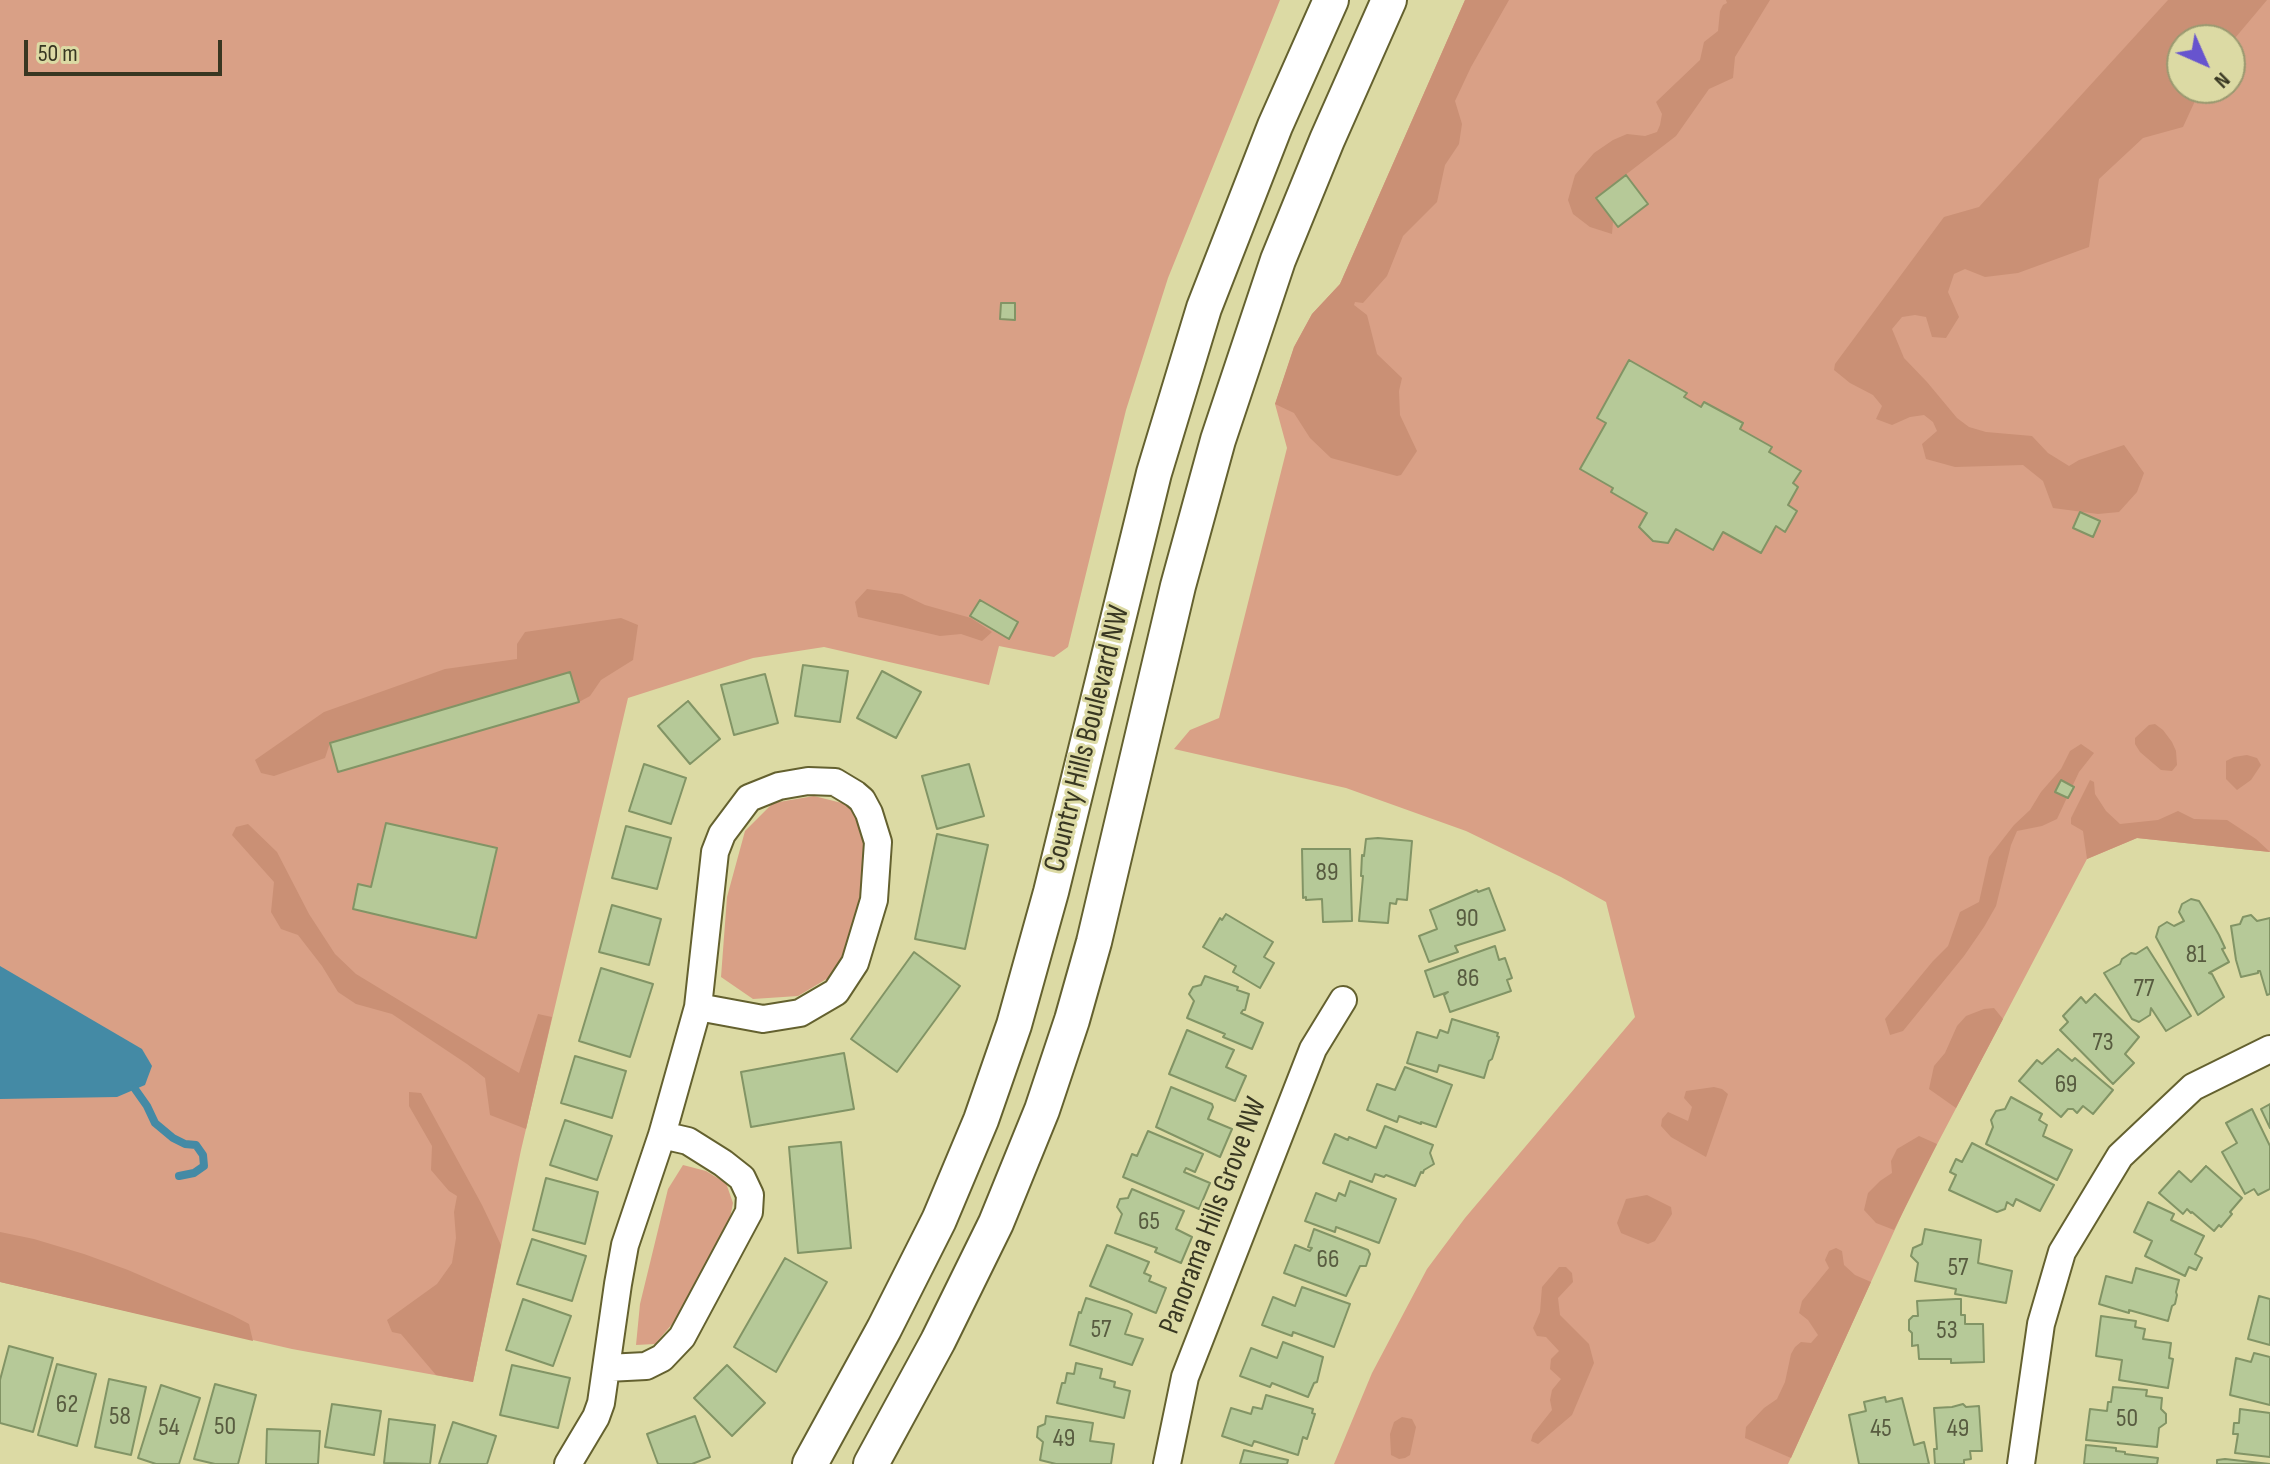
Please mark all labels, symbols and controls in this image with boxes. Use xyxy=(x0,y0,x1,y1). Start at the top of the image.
scale bar xyxy=(28,24,226,74)
north arrow xyxy=(2166,24,2246,104)
text: 50 m xyxy=(38,39,78,68)
text: N xyxy=(2208,66,2236,94)
street label: Country Hills Boulevard NW xyxy=(1038,602,1138,876)
house number: 89 xyxy=(1316,857,1338,889)
house number: 90 xyxy=(1455,903,1479,935)
house number: 81 xyxy=(2186,939,2206,971)
house number: 86 xyxy=(1457,963,1479,995)
house number: 77 xyxy=(2134,973,2154,1005)
house number: 73 xyxy=(2092,1027,2114,1059)
house number: 69 xyxy=(2055,1069,2077,1101)
street label: Panorama Hills Grove NW xyxy=(1152,1093,1276,1339)
house number: 65 xyxy=(1138,1206,1160,1238)
house number: 66 xyxy=(1317,1244,1339,1276)
house number: 57 xyxy=(1948,1252,1968,1284)
house number: 57 xyxy=(1091,1314,1111,1346)
house number: 53 xyxy=(1936,1315,1958,1347)
house number: 62 xyxy=(56,1389,78,1421)
house number: 58 xyxy=(109,1401,131,1433)
house number: 50 xyxy=(2116,1403,2138,1435)
house number: 50 xyxy=(214,1411,236,1443)
house number: 54 xyxy=(158,1412,180,1444)
house number: 45 xyxy=(1870,1413,1892,1445)
house number: 49 xyxy=(1947,1413,1969,1445)
house number: 49 xyxy=(1053,1423,1075,1455)

